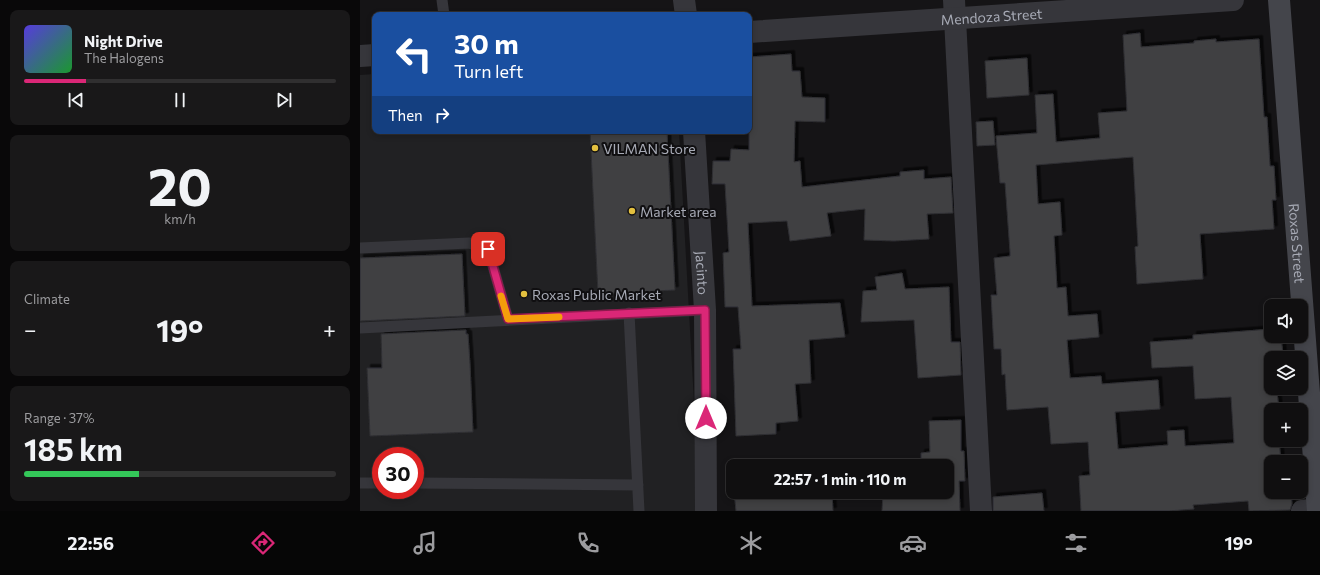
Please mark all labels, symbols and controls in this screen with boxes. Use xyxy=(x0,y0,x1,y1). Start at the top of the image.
street label: Mendoza Street xyxy=(940,4,1043,28)
text: 30 m xyxy=(454,26,519,60)
icon: left xyxy=(388,28,440,80)
text: Night Drive xyxy=(84,32,163,50)
text: The Halogens xyxy=(84,50,164,66)
text: Turn left xyxy=(454,60,523,82)
icon: previous xyxy=(65,89,87,111)
icon: pause xyxy=(169,89,191,111)
icon: next xyxy=(273,89,295,111)
icon: right xyxy=(431,104,453,126)
text: Then xyxy=(388,106,423,124)
place label: VILMAN Store xyxy=(603,140,696,157)
marker: VILMAN Store xyxy=(590,143,600,153)
text: 20 xyxy=(148,153,212,217)
place label: Market area xyxy=(640,203,717,220)
street label: Roxas Street xyxy=(1286,203,1309,284)
marker: Market area xyxy=(627,206,637,216)
text: km/h xyxy=(164,211,196,227)
pin xyxy=(471,232,505,266)
icon: arrive xyxy=(477,238,499,260)
street label: Jacinto xyxy=(693,250,713,295)
place label: Roxas Public Market xyxy=(532,286,661,303)
marker: Roxas Public Market xyxy=(519,289,529,299)
text: Climate xyxy=(24,291,70,307)
map controls xyxy=(1264,299,1308,499)
button: sound xyxy=(1264,299,1308,343)
text: 19° xyxy=(156,311,203,348)
text: − xyxy=(24,316,37,343)
text: + xyxy=(323,316,336,343)
button: layers xyxy=(1264,351,1308,395)
position arrow xyxy=(685,397,727,439)
button: + xyxy=(1264,403,1308,447)
text: Range · 37% xyxy=(24,410,94,426)
text: 185 km xyxy=(24,430,123,467)
speed limit sign: 30 xyxy=(372,447,424,499)
button: − xyxy=(1264,455,1308,499)
text: 22:57 · 1 min · 110 m xyxy=(774,470,906,488)
icon: directions xyxy=(249,529,277,557)
icon: music xyxy=(411,529,439,557)
icon: phone xyxy=(574,529,602,557)
icon: climate xyxy=(737,529,765,557)
icon: car xyxy=(899,529,927,557)
icon: filters xyxy=(1062,529,1090,557)
text: 22:56 xyxy=(67,532,114,554)
text: 19° xyxy=(1224,532,1253,554)

